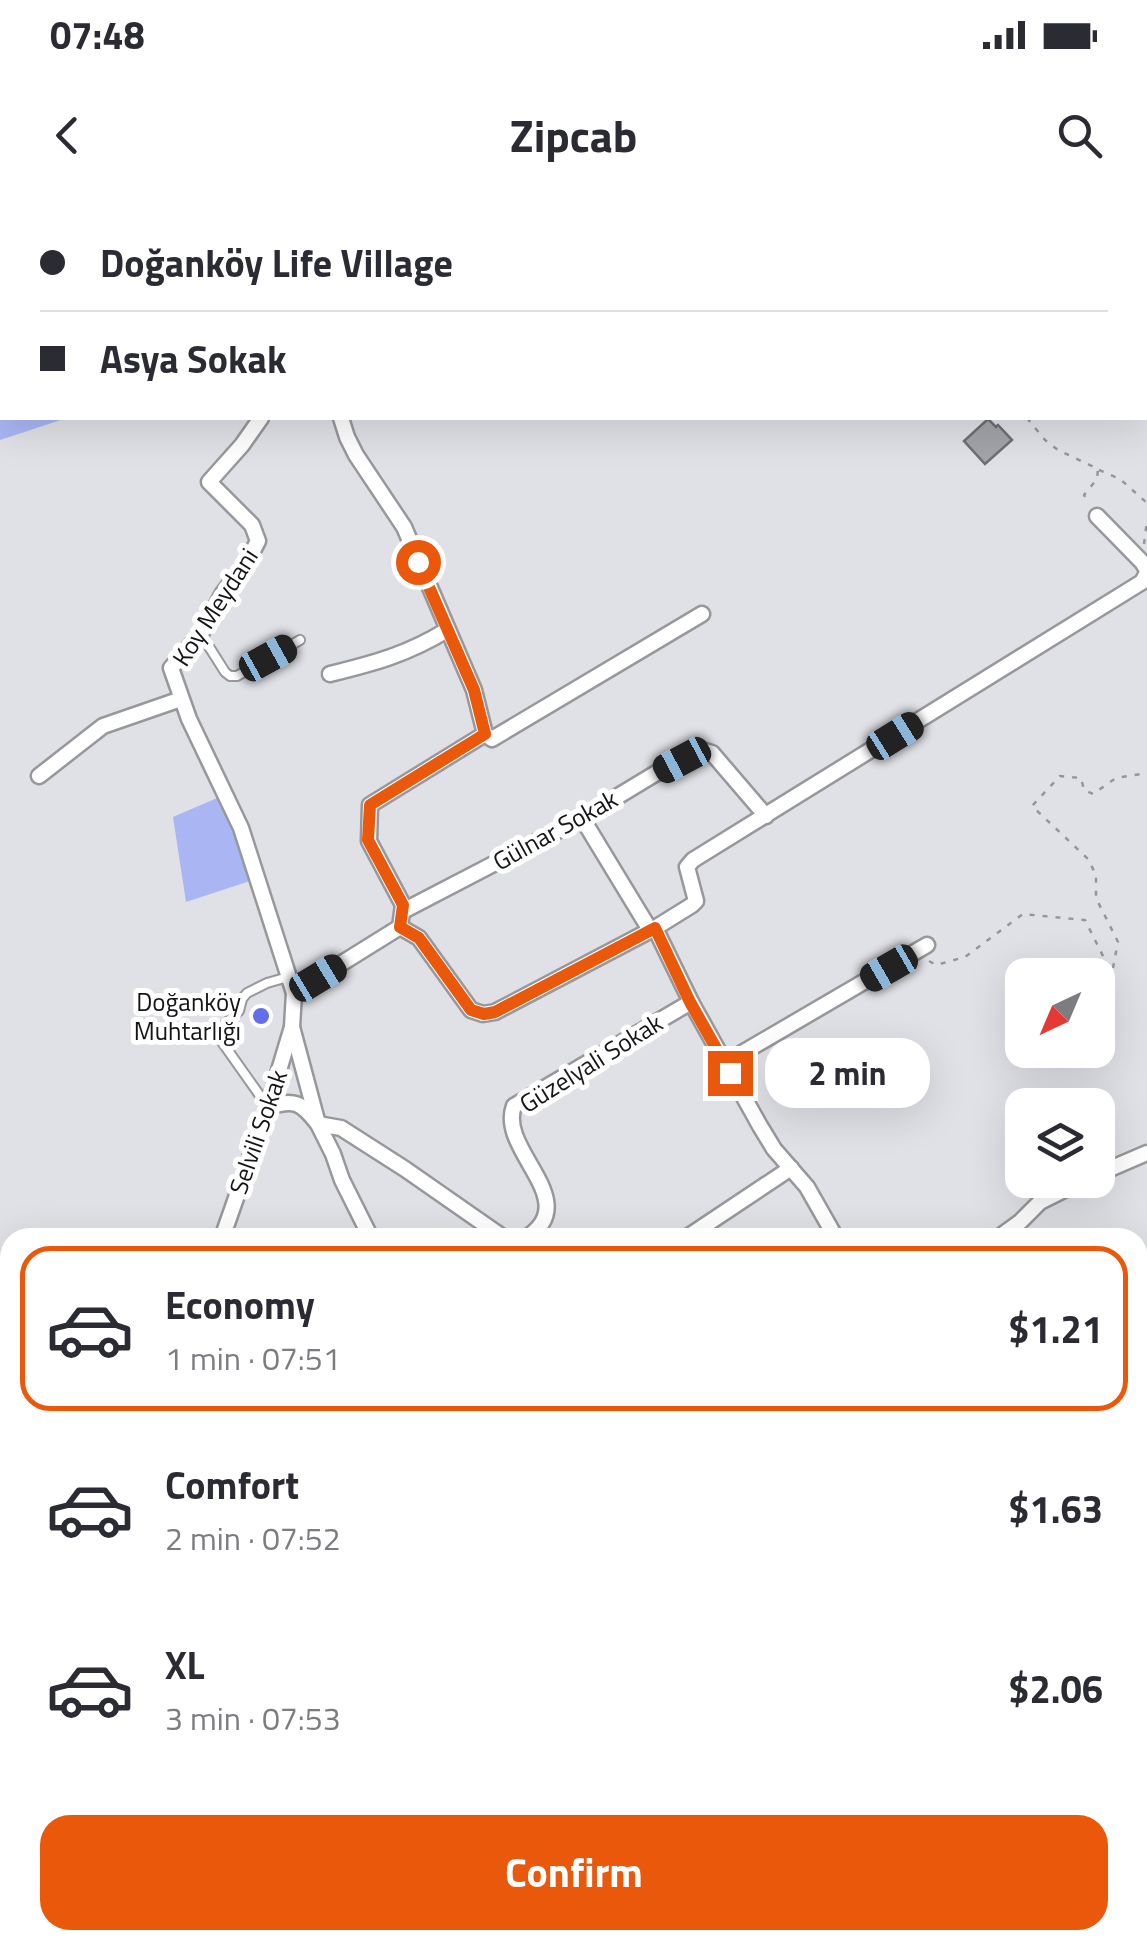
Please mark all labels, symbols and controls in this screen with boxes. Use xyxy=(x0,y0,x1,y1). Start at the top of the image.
text: 07:48 xyxy=(50,6,145,64)
text: Zipcab xyxy=(510,101,637,169)
icon: back xyxy=(40,108,95,163)
icon: search xyxy=(1052,108,1107,163)
text: Doğanköy Life Village xyxy=(100,234,453,292)
text: Asya Sokak xyxy=(100,330,286,388)
street label: Koy Meydani xyxy=(163,540,267,674)
route start xyxy=(396,540,441,585)
car xyxy=(234,630,302,686)
car xyxy=(862,707,928,765)
car xyxy=(648,733,716,787)
street label: Gülnar Sokak xyxy=(486,780,624,880)
car xyxy=(856,940,922,996)
car xyxy=(285,950,351,1006)
north arrow xyxy=(1005,958,1115,1068)
map controls xyxy=(1005,958,1115,1198)
place label: Doğanköy Muhtarlığı xyxy=(134,983,241,1050)
street label: Güzelyali Sokak xyxy=(512,1004,670,1122)
marker: Doğanköy Muhtarlığı xyxy=(250,1005,272,1027)
callout: 2 min xyxy=(765,1038,930,1108)
text: 2 min xyxy=(809,1049,886,1097)
route end xyxy=(708,1051,753,1096)
street label: Selvili Sokak xyxy=(219,1065,297,1199)
button: layers xyxy=(1005,1088,1115,1198)
text: Economy xyxy=(165,1276,315,1334)
icon: car xyxy=(45,1284,135,1374)
text: $1.21 xyxy=(1008,1300,1103,1358)
text: 1 min · 07:51 xyxy=(165,1334,341,1382)
text: Comfort xyxy=(165,1456,299,1514)
icon: car xyxy=(45,1464,135,1554)
text: $1.63 xyxy=(1008,1480,1103,1538)
text: 2 min · 07:52 xyxy=(165,1514,341,1562)
text: XL xyxy=(165,1636,205,1694)
icon: car xyxy=(45,1644,135,1734)
text: $2.06 xyxy=(1008,1660,1103,1718)
text: 3 min · 07:53 xyxy=(165,1694,341,1742)
button: Confirm xyxy=(40,1815,1108,1930)

